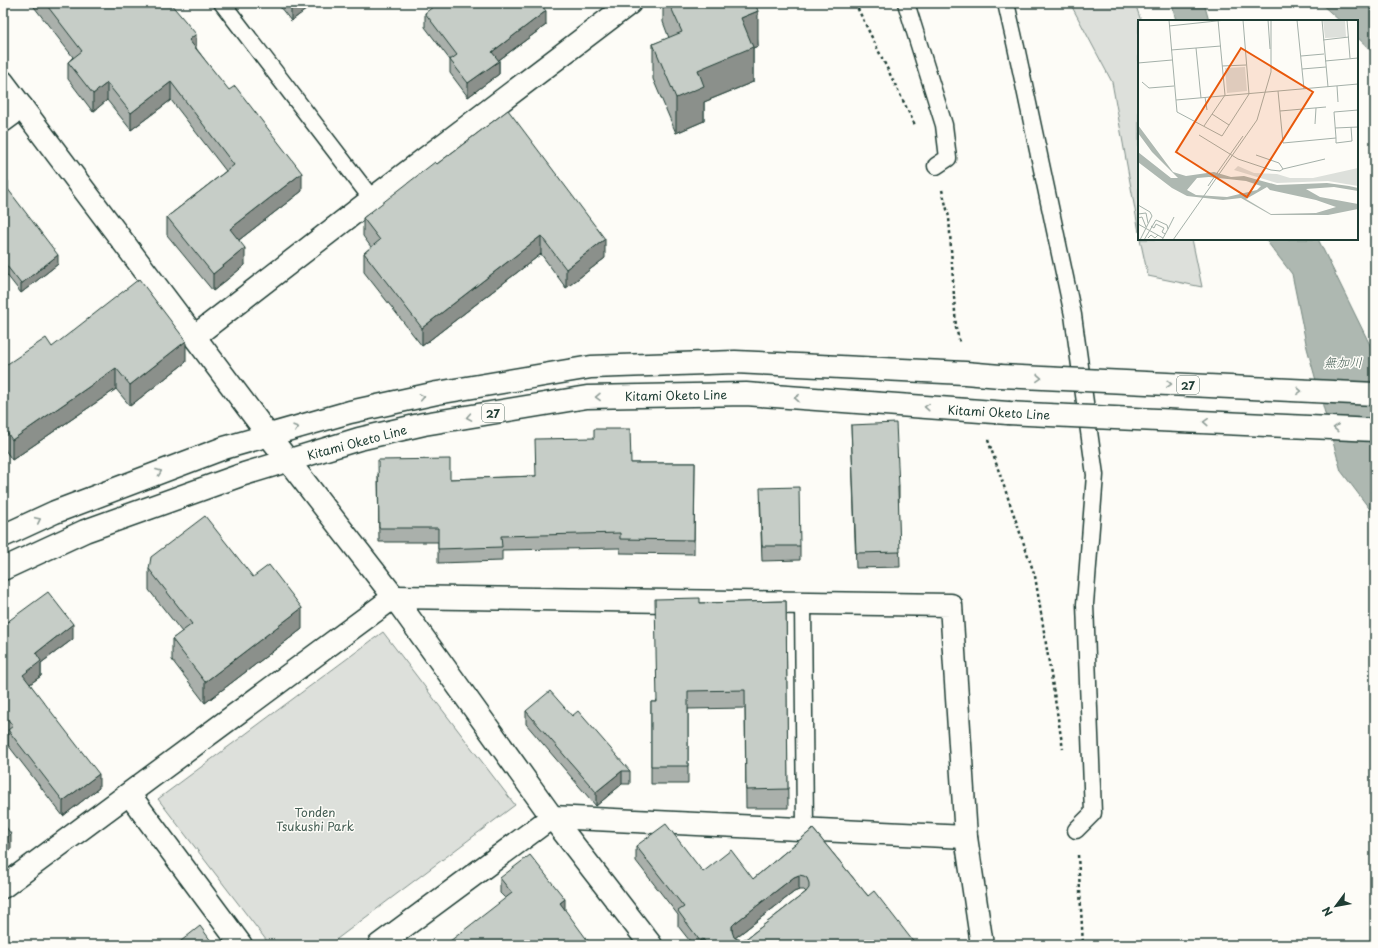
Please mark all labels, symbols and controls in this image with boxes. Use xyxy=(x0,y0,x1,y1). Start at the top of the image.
inset map xyxy=(1138,20,1358,240)
water label: 無加川 xyxy=(1323,352,1363,371)
one-way arrow xyxy=(1036,373,1042,382)
road number: 27 xyxy=(1177,376,1199,394)
one-way arrow xyxy=(1166,380,1172,389)
street label: Kitami Oketo Line xyxy=(625,385,728,405)
one-way arrow xyxy=(1296,386,1302,395)
one-way arrow xyxy=(595,392,601,401)
one-way arrow xyxy=(419,393,425,401)
one-way arrow xyxy=(794,393,800,402)
street label: Kitami Oketo Line xyxy=(947,400,1051,424)
one-way arrow xyxy=(924,403,930,412)
road number: 27 xyxy=(482,404,504,422)
one-way arrow xyxy=(466,412,472,420)
one-way arrow xyxy=(1203,418,1209,427)
street label: Kitami Oketo Line xyxy=(305,420,409,464)
one-way arrow xyxy=(292,424,299,433)
one-way arrow xyxy=(1333,424,1339,433)
one-way arrow xyxy=(156,469,163,477)
one-way arrow xyxy=(34,517,42,525)
park label: Tonden Tsukushi Park xyxy=(276,803,354,835)
north arrow xyxy=(1316,886,1356,926)
text: N xyxy=(1317,903,1337,920)

